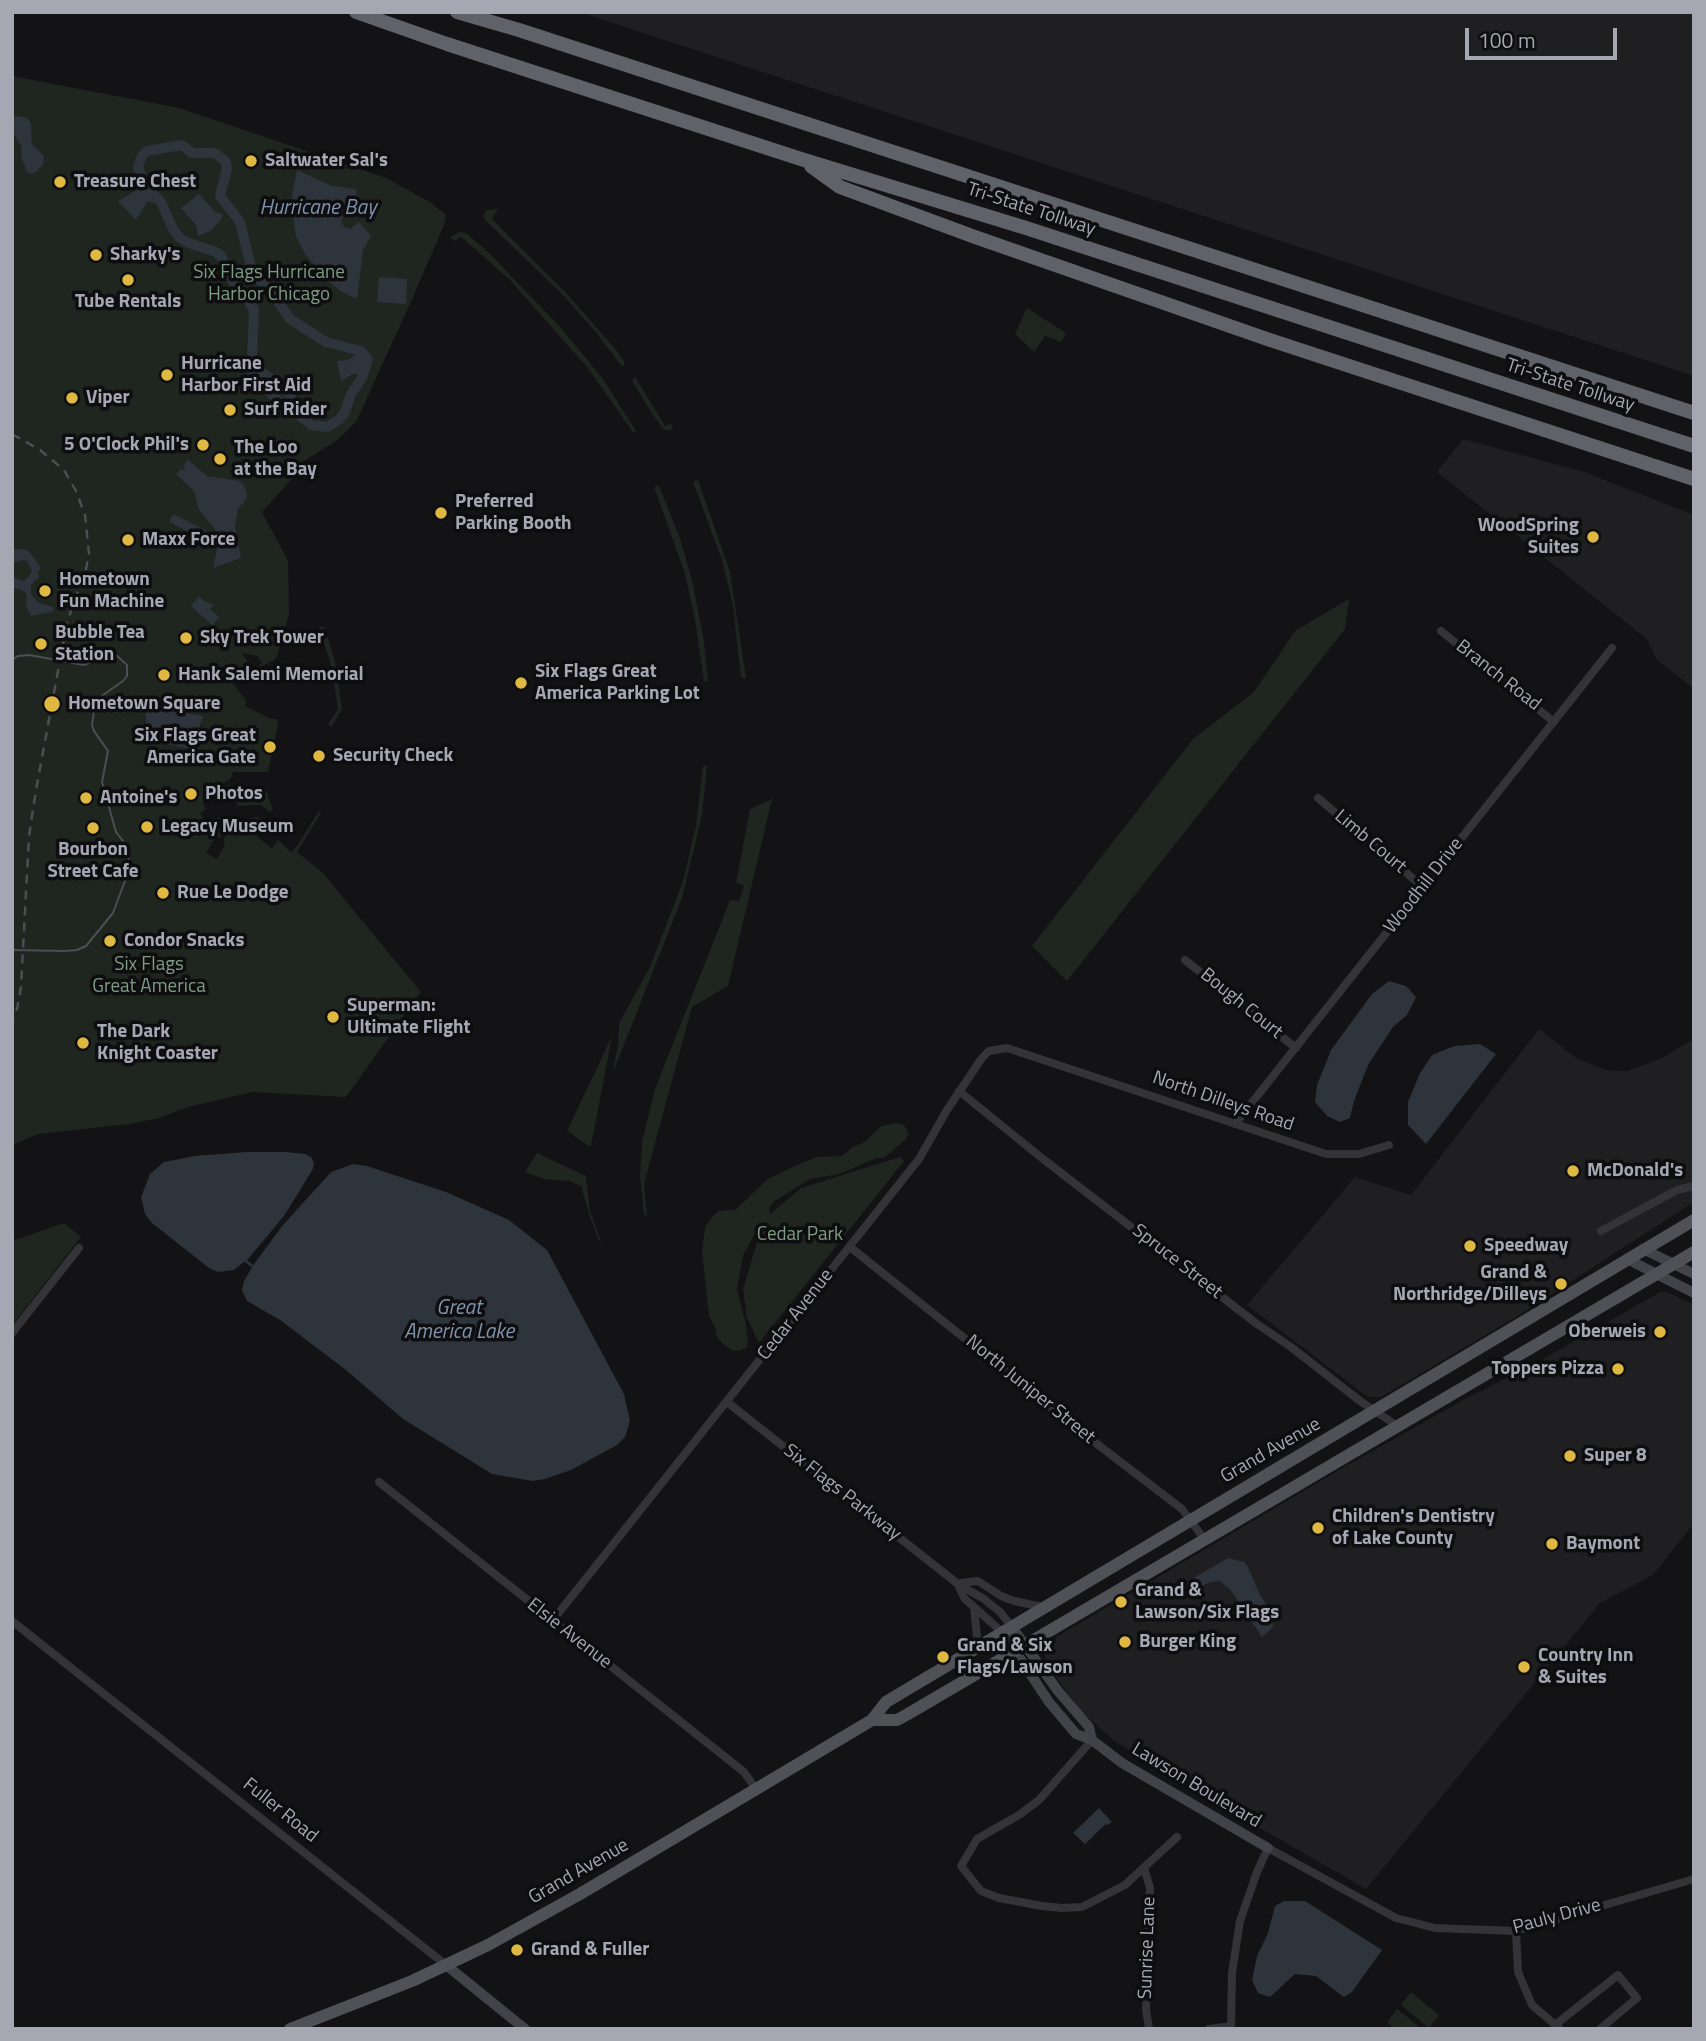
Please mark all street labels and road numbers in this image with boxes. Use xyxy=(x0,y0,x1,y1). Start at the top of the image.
street label: Tri-State Tollway xyxy=(964,178,1098,242)
street label: Tri-State Tollway xyxy=(1503,354,1637,418)
street label: Branch Road xyxy=(1451,636,1545,716)
street label: Limb Court xyxy=(1329,805,1411,879)
street label: Woodhill Drive xyxy=(1379,833,1469,939)
street label: Bough Court xyxy=(1195,964,1287,1044)
street label: North Dilleys Road xyxy=(1149,1067,1297,1137)
street label: Spruce Street xyxy=(1127,1220,1227,1304)
street label: Cedar Avenue xyxy=(753,1265,839,1365)
street label: North Juniper Street xyxy=(961,1331,1099,1449)
street label: Grand Avenue xyxy=(1217,1413,1325,1489)
street label: Six Flags Parkway xyxy=(779,1440,905,1546)
street label: Elsie Avenue xyxy=(522,1594,616,1674)
street label: Lawson Boulevard xyxy=(1127,1738,1265,1834)
street label: Fuller Road xyxy=(238,1774,322,1848)
street label: Grand Avenue xyxy=(525,1834,633,1910)
street label: Pauly Drive xyxy=(1511,1894,1603,1940)
street label: Sunrise Lane xyxy=(1135,1896,1161,2000)

